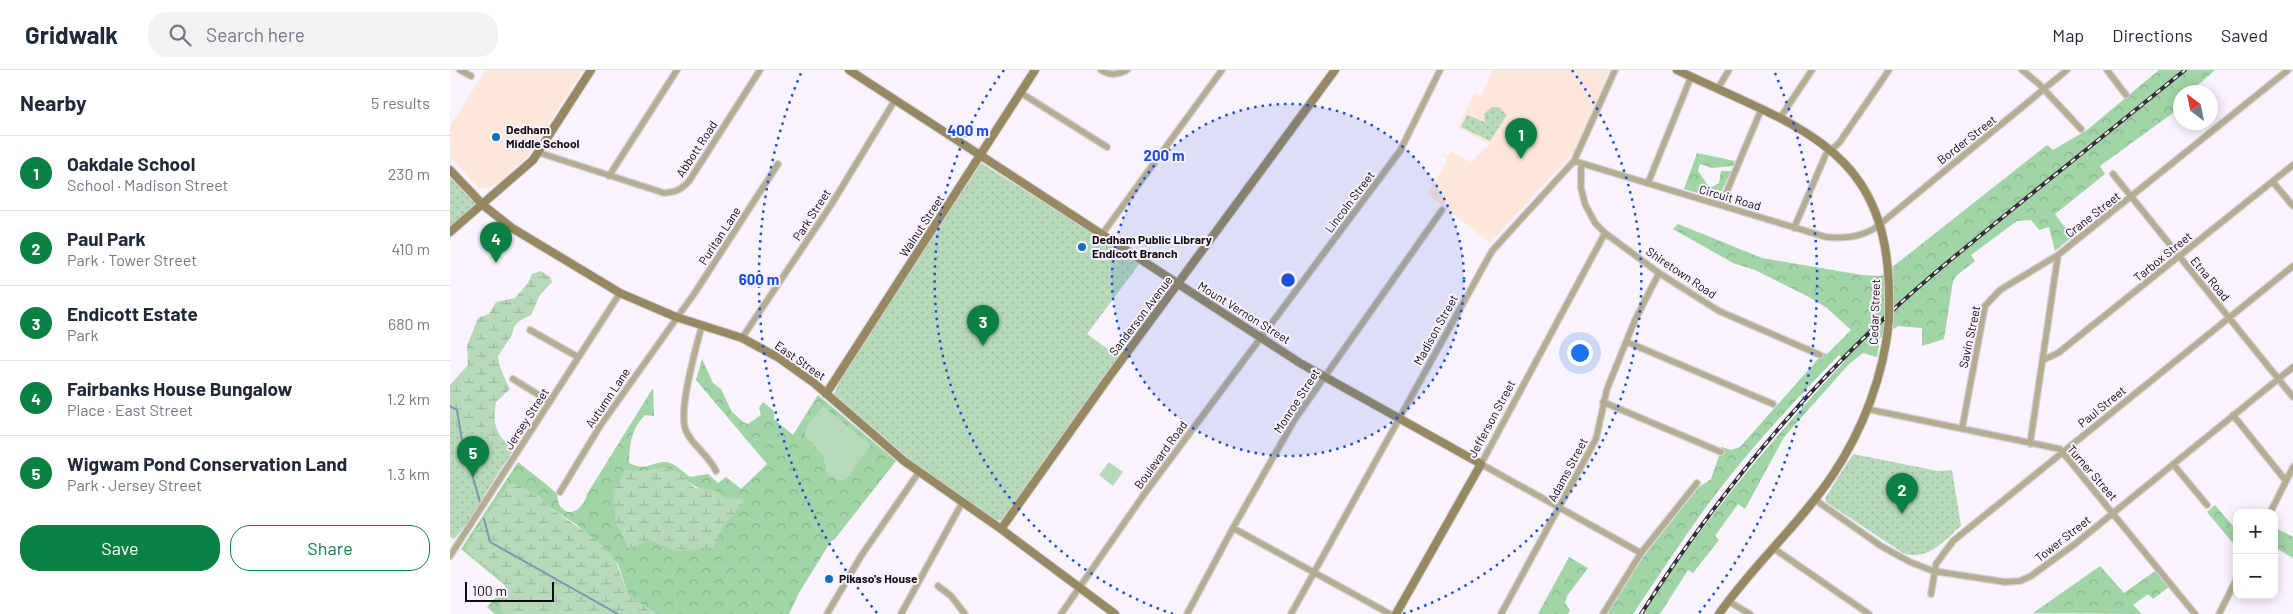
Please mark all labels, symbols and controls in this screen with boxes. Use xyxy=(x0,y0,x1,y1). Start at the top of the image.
search box xyxy=(148,12,498,57)
text: Gridwalk xyxy=(25,20,118,49)
icon: search xyxy=(166,21,194,49)
text: Search here xyxy=(206,23,305,46)
text: Map xyxy=(2052,24,2084,46)
text: Directions xyxy=(2112,24,2193,46)
text: Saved xyxy=(2221,24,2268,46)
north arrow xyxy=(2173,85,2218,130)
text: Nearby xyxy=(20,90,86,115)
text: 5 results xyxy=(371,93,430,112)
street label: Border Street xyxy=(1934,112,1999,167)
street label: Abbott Road xyxy=(673,118,720,179)
pin: 1 xyxy=(1505,118,1537,159)
text: 400 m xyxy=(947,121,989,139)
place label: Dedham Middle School xyxy=(506,122,580,150)
marker: Dedham Middle School xyxy=(490,131,502,143)
text: 200 m xyxy=(1143,146,1185,164)
text: Oakdale School xyxy=(67,152,195,175)
text: 1 xyxy=(33,164,39,183)
text: 230 m xyxy=(388,164,430,183)
street label: Lincoln Street xyxy=(1322,168,1377,235)
text: School · Madison Street xyxy=(67,175,228,194)
street label: Circuit Road xyxy=(1698,182,1763,213)
street label: Park Street xyxy=(789,186,833,243)
street label: Crane Street xyxy=(2062,188,2123,240)
street label: Walnut Street xyxy=(896,192,946,259)
street label: Puritan Lane xyxy=(695,204,743,267)
pin: 4 xyxy=(480,222,512,263)
text: Paul Park xyxy=(67,227,146,250)
street label: Tarbox Street xyxy=(2130,228,2194,284)
place label: Dedham Public Library Endicott Branch xyxy=(1092,232,1212,260)
text: 2 xyxy=(32,239,40,258)
text: 410 m xyxy=(392,239,430,258)
marker: Dedham Public Library Endicott Branch xyxy=(1076,241,1088,253)
street label: Shiretown Road xyxy=(1644,244,1719,301)
text: Park · Tower Street xyxy=(67,250,197,269)
street label: Etna Road xyxy=(2188,253,2233,303)
text: 600 m xyxy=(739,270,779,288)
centre of rings xyxy=(1279,271,1297,289)
street label: Sanderson Avenue xyxy=(1106,273,1175,358)
street label: Mount Vernon Street xyxy=(1196,278,1293,346)
street label: Cedar Street xyxy=(1866,279,1882,345)
street label: Madison Street xyxy=(1410,292,1460,367)
text: Endicott Estate xyxy=(67,302,198,325)
street label: Savin Street xyxy=(1956,304,1982,369)
pin: 3 xyxy=(967,305,999,346)
text: 3 xyxy=(32,314,40,333)
text: 680 m xyxy=(388,314,430,333)
text: Park xyxy=(67,325,98,344)
street label: East Street xyxy=(773,338,829,383)
your location xyxy=(1567,340,1593,366)
street label: Autumn Lane xyxy=(582,365,632,430)
street label: Monroe Street xyxy=(1270,366,1322,435)
text: Fairbanks House Bungalow xyxy=(67,377,292,400)
street label: Jefferson Street xyxy=(1465,377,1517,460)
street label: Paul Street xyxy=(2075,383,2128,430)
street label: Jersey Street xyxy=(501,385,551,452)
text: 4 xyxy=(31,389,41,408)
text: 1.2 km xyxy=(387,389,430,408)
text: Place · East Street xyxy=(67,400,193,419)
street label: Boulevard Road xyxy=(1131,418,1190,491)
street label: Adams Street xyxy=(1544,435,1590,504)
pin: 5 xyxy=(457,436,489,477)
street label: Turner Street xyxy=(2065,442,2121,503)
text: Wigwam Pond Conservation Land xyxy=(67,452,347,475)
text: 5 xyxy=(32,464,40,483)
text: 1.3 km xyxy=(387,464,430,483)
pin: 2 xyxy=(1886,473,1918,514)
text: Park · Jersey Street xyxy=(67,475,202,494)
map controls xyxy=(2233,509,2278,599)
button: + xyxy=(2233,509,2278,554)
street label: Tower Street xyxy=(2032,512,2093,564)
button: Save xyxy=(20,525,220,571)
button: Share xyxy=(230,525,430,571)
button: − xyxy=(2233,554,2278,599)
place label: Pikaso's House xyxy=(839,571,918,585)
marker: Pikaso's House xyxy=(823,573,835,585)
scale bar xyxy=(465,579,554,602)
text: 100 m xyxy=(472,582,507,599)

